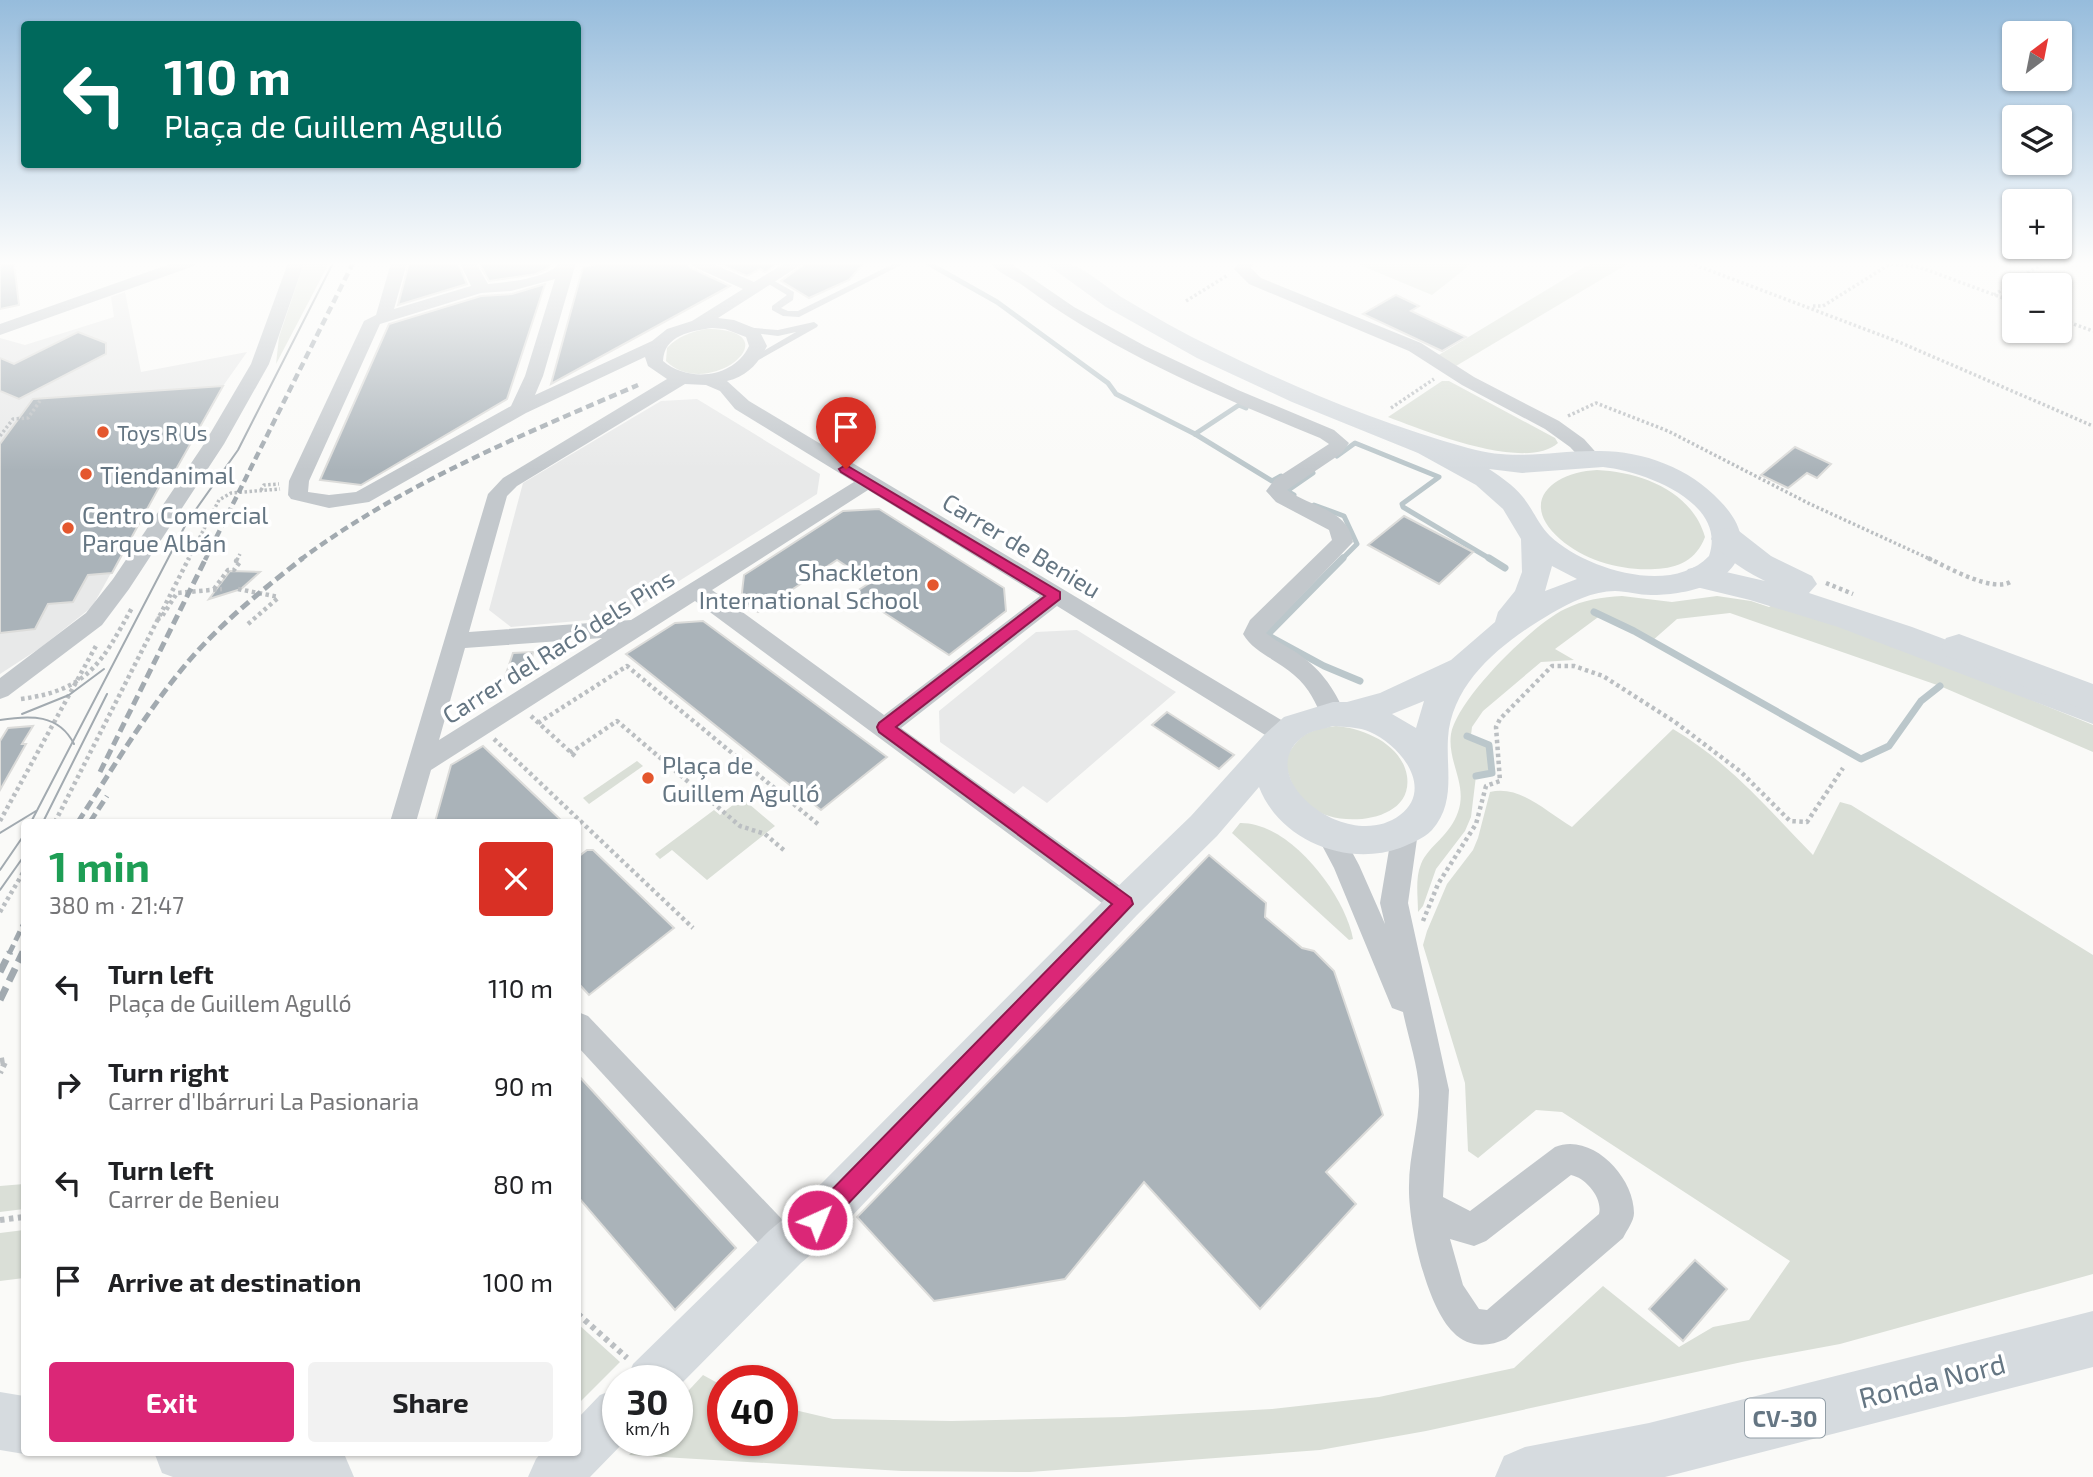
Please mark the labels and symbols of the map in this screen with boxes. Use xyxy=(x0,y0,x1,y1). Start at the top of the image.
north arrow xyxy=(2002,21,2072,91)
pin xyxy=(816,397,876,469)
place label: Toys R Us xyxy=(117,420,207,445)
marker: Toys R Us xyxy=(95,424,111,440)
place label: Tiendanimal xyxy=(100,460,235,489)
marker: Tiendanimal xyxy=(78,466,94,482)
street label: Carrer de Benieu xyxy=(938,486,1106,604)
place label: Centro Comercial Parque Albán xyxy=(82,500,268,557)
marker: Centro Comercial Parque Albán xyxy=(60,520,76,536)
place label: Shackleton International School xyxy=(699,557,919,614)
street label: Carrer del Racó dels Pins xyxy=(437,563,679,729)
marker: Shackleton International School xyxy=(925,577,941,593)
place label: Plaça de Guillem Agulló xyxy=(662,750,820,807)
marker: Plaça de Guillem Agulló xyxy=(640,770,656,786)
position arrow xyxy=(780,1183,854,1257)
street label: Ronda Nord xyxy=(1855,1345,2009,1415)
speed limit sign: 40 xyxy=(707,1365,798,1456)
road number: CV-30 xyxy=(1745,1399,1825,1438)

